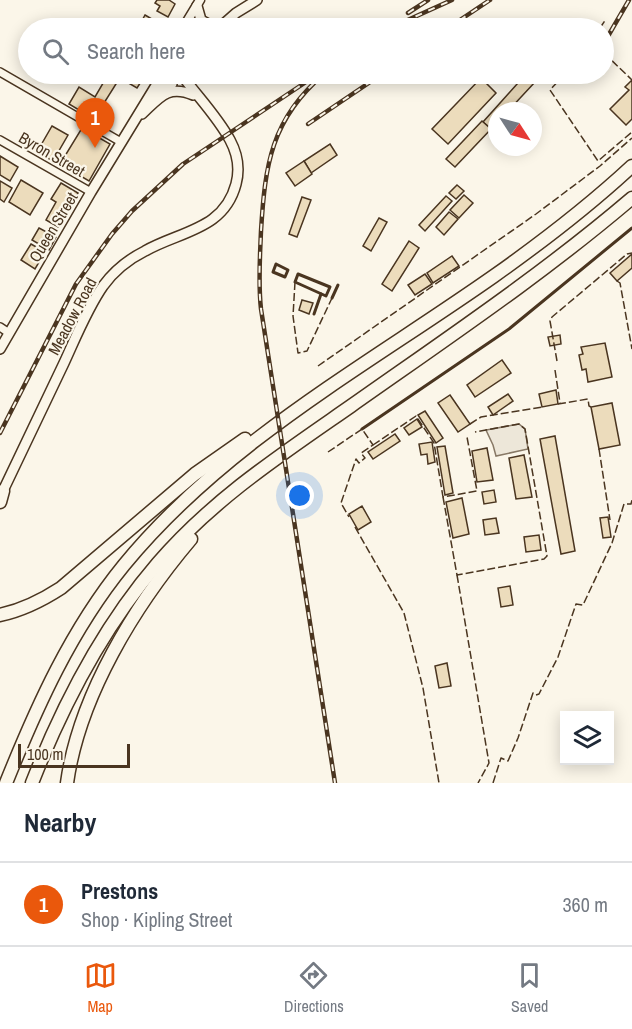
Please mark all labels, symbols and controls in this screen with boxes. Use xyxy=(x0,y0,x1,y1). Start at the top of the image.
search box xyxy=(18,18,614,84)
icon: search xyxy=(39,35,72,68)
text: Search here xyxy=(87,36,185,66)
pin: 1 xyxy=(76,98,115,148)
north arrow xyxy=(488,102,542,156)
street label: Byron Street xyxy=(15,126,89,182)
street label: Queen Street xyxy=(23,188,83,266)
street label: Meadow Road xyxy=(42,273,102,359)
your location xyxy=(285,481,314,510)
map controls xyxy=(560,711,614,765)
button: layers xyxy=(560,711,614,765)
scale bar xyxy=(18,741,130,768)
text: 100 m xyxy=(27,743,63,765)
text: Nearby xyxy=(24,805,96,840)
text: Prestons xyxy=(81,876,158,906)
text: 1 xyxy=(39,891,48,918)
text: 360 m xyxy=(562,891,608,918)
text: Shop · Kipling Street xyxy=(81,906,232,933)
tab: Map xyxy=(84,959,117,1017)
tab: Directions xyxy=(284,959,344,1017)
tab: Saved xyxy=(511,959,548,1017)

